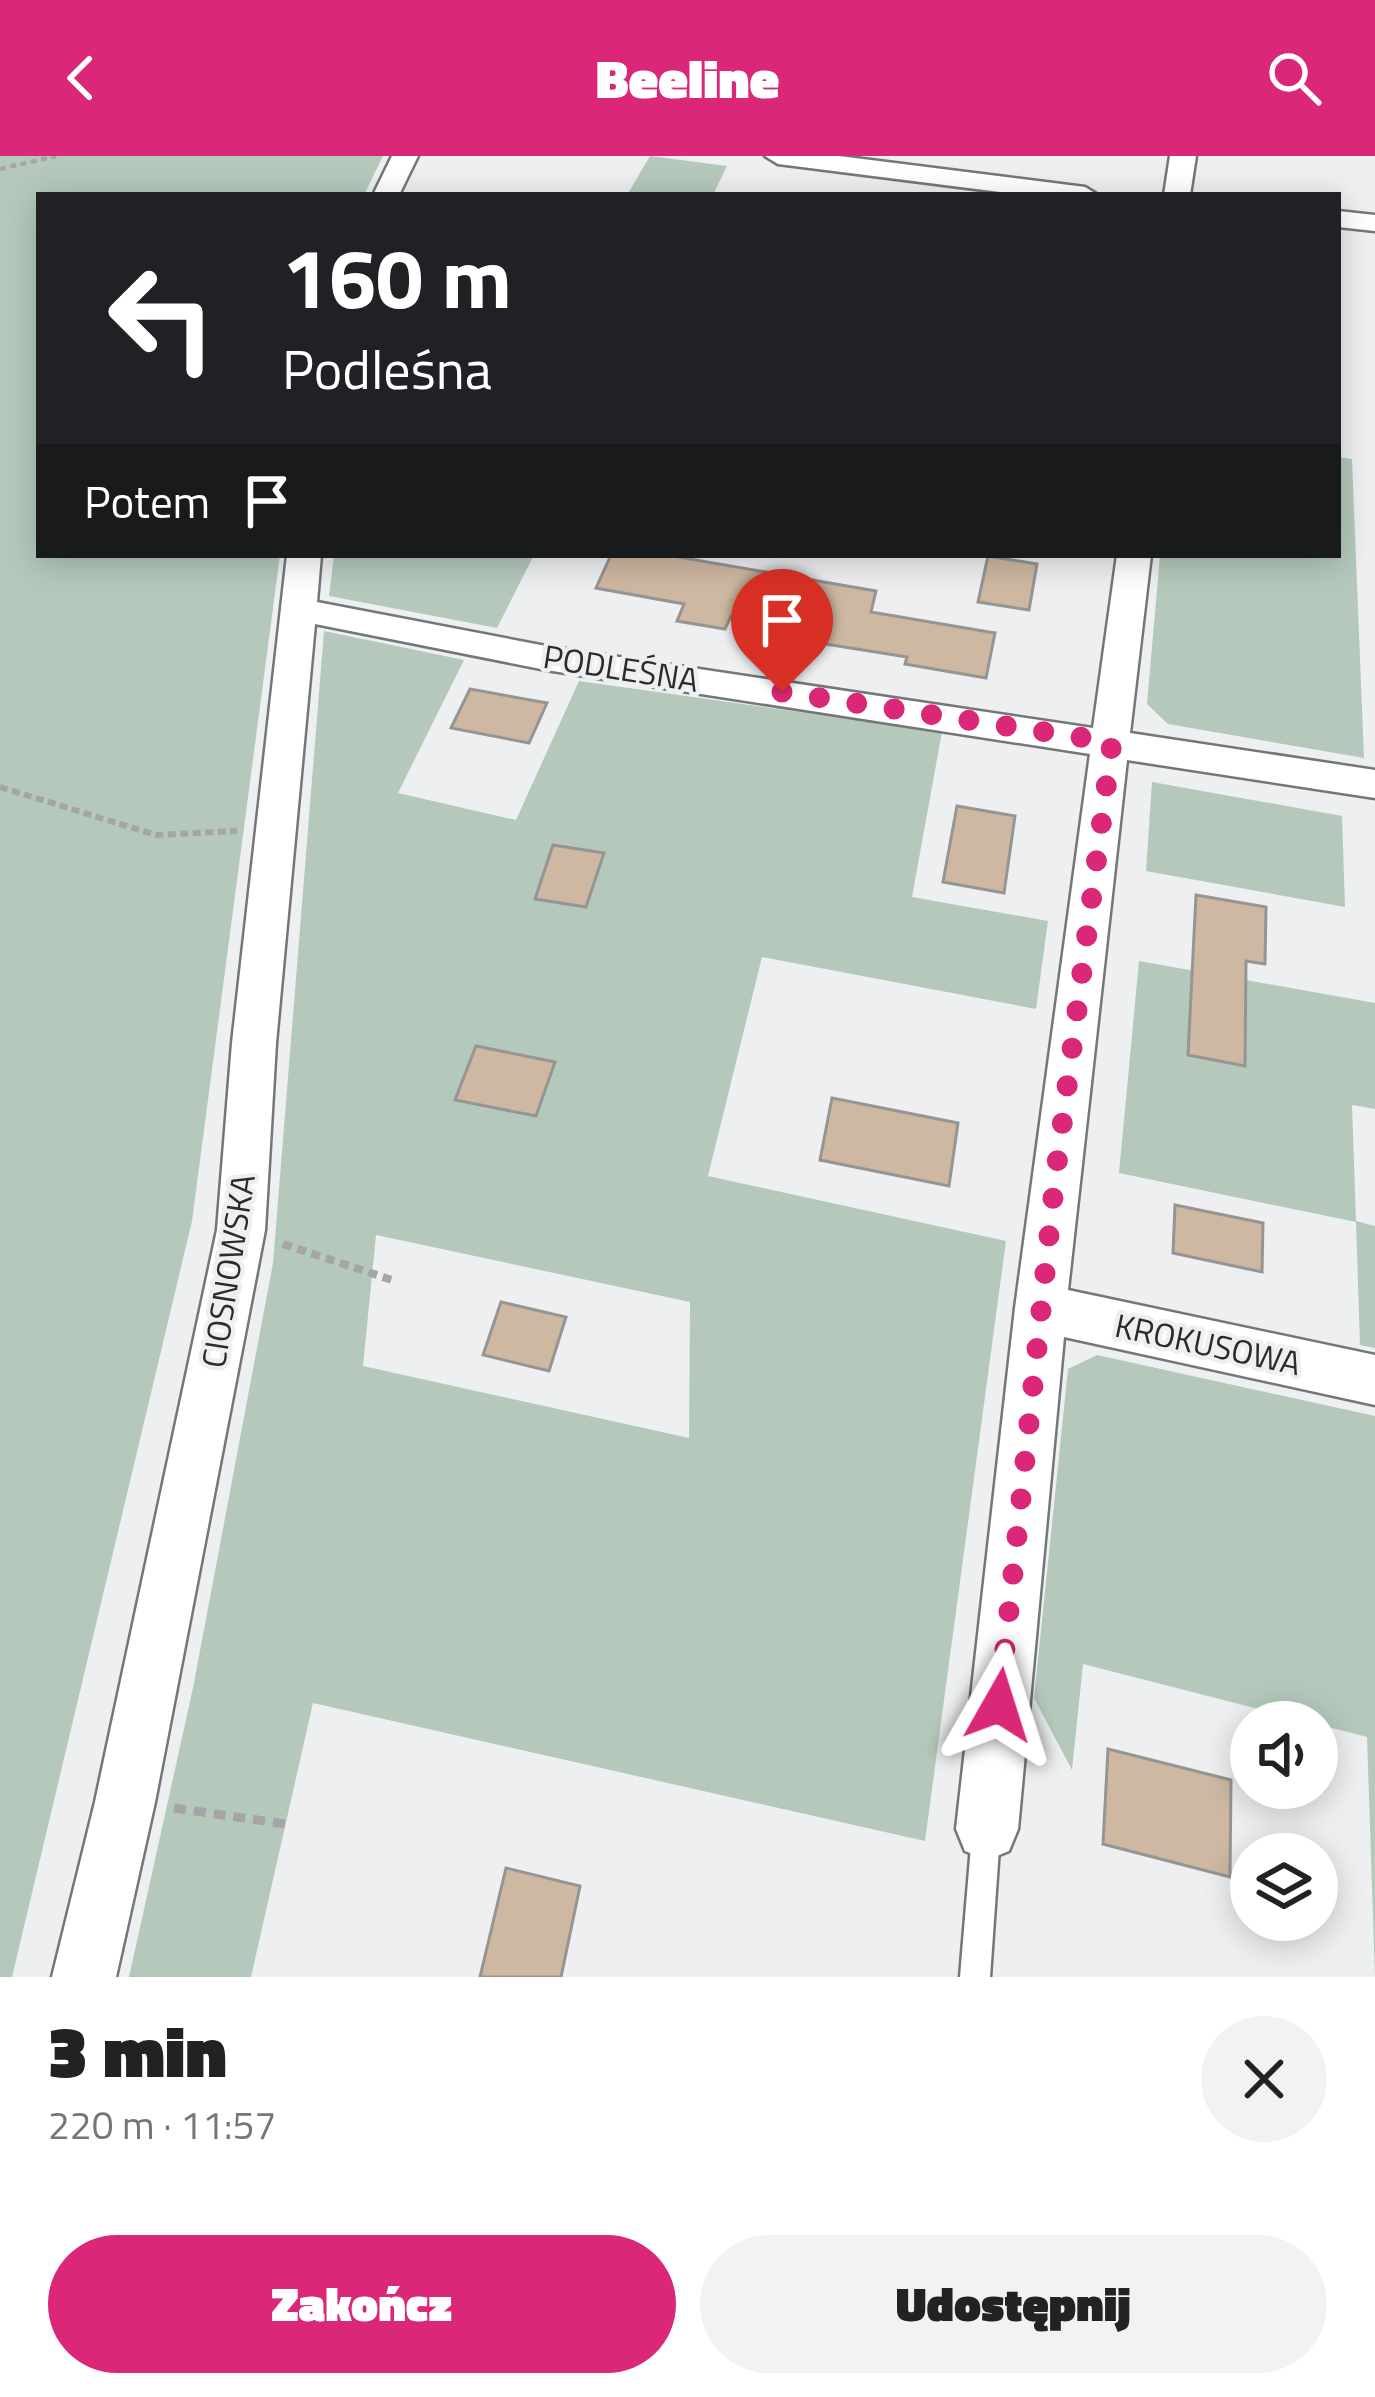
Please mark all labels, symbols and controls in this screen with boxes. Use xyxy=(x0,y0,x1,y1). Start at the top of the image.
text: Beeline xyxy=(596,37,779,119)
icon: back xyxy=(48,45,114,111)
icon: search xyxy=(1261,45,1327,111)
text: 160 m xyxy=(282,213,512,341)
icon: left xyxy=(84,240,240,396)
text: Podleśna xyxy=(282,328,492,410)
text: Potem xyxy=(84,467,210,535)
icon: arrive xyxy=(234,468,300,534)
pin xyxy=(731,569,833,692)
icon: arrive xyxy=(749,587,815,653)
street label: PODLEŚNA xyxy=(540,631,702,705)
street label: CIOSNOWSKA xyxy=(188,1171,268,1371)
street label: KROKUSOWA xyxy=(1111,1300,1305,1388)
position arrow xyxy=(936,1642,1062,1768)
map controls xyxy=(1230,1701,1338,1941)
button: sound xyxy=(1230,1701,1338,1809)
button: layers xyxy=(1230,1833,1338,1941)
text: 3 min xyxy=(48,1995,227,2105)
button: close xyxy=(1201,2016,1327,2142)
text: 220 m · 11:57 xyxy=(48,2095,276,2154)
button: Zakończ xyxy=(48,2235,676,2373)
button: Udostępnij xyxy=(700,2235,1327,2373)

